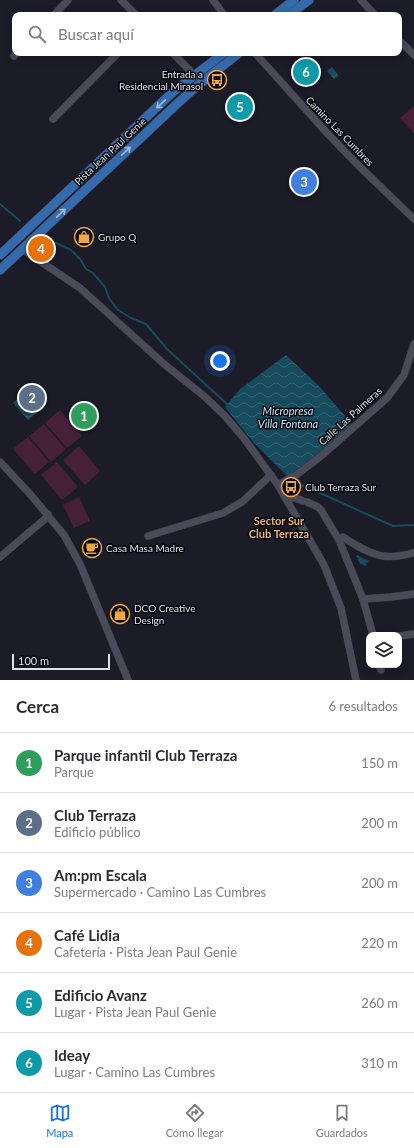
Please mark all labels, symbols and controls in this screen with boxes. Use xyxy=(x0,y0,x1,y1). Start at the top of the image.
search box xyxy=(12,12,402,56)
icon: search xyxy=(26,23,48,45)
text: Buscar aquí xyxy=(58,25,134,43)
pin: 6 xyxy=(293,57,319,87)
place label: Entrada a Residencial Mirasol xyxy=(119,68,203,92)
bus stop icon: Entrada a Residencial Mirasol xyxy=(206,69,228,91)
pin: 5 xyxy=(227,92,253,122)
street label: Camino Las Cumbres xyxy=(304,94,376,168)
one-way arrow xyxy=(156,99,166,108)
street label: Pista Jean Paul Genie xyxy=(72,115,148,187)
one-way arrow xyxy=(121,146,131,156)
pin: 3 xyxy=(291,167,317,197)
one-way arrow xyxy=(56,208,66,217)
shop icon: Grupo Q xyxy=(73,226,95,248)
place label: Grupo Q xyxy=(98,231,136,243)
pin: 4 xyxy=(28,234,54,264)
your location xyxy=(210,351,230,371)
pin: 2 xyxy=(19,383,45,413)
street label: Calle Las Palmeras xyxy=(316,385,384,447)
pin: 1 xyxy=(71,401,97,431)
water label: Micropresa Villa Fontana xyxy=(258,404,319,430)
bus stop icon: Club Terraza Sur xyxy=(280,476,302,498)
place label: Club Terraza Sur xyxy=(305,481,377,493)
district label: Sector Sur Club Terraza xyxy=(249,514,309,540)
cafe icon: Casa Masa Madre xyxy=(81,537,103,559)
place label: Casa Masa Madre xyxy=(106,542,184,554)
place label: DCO Creative Design xyxy=(134,602,195,626)
shop icon: DCO Creative Design xyxy=(109,603,131,625)
map controls xyxy=(366,632,402,668)
button: layers xyxy=(366,632,402,668)
scale bar xyxy=(12,652,110,671)
text: 100 m xyxy=(18,654,49,667)
text: Cerca xyxy=(16,696,59,717)
text: 6 resultados xyxy=(328,698,398,714)
text: Parque infantil Club Terraza xyxy=(54,746,237,764)
text: 1 xyxy=(25,755,33,771)
text: 150 m xyxy=(361,755,398,771)
text: Parque xyxy=(54,764,94,780)
text: Club Terraza xyxy=(54,806,136,824)
text: 2 xyxy=(25,815,33,831)
text: 200 m xyxy=(361,815,398,831)
text: Edificio público xyxy=(54,824,141,840)
text: Am:pm Escala xyxy=(54,866,147,884)
text: 3 xyxy=(25,875,33,891)
text: 200 m xyxy=(361,875,398,891)
text: Supermercado · Camino Las Cumbres xyxy=(54,884,266,900)
text: Café Lidia xyxy=(54,926,120,944)
text: 4 xyxy=(25,935,33,951)
text: 220 m xyxy=(361,935,398,951)
text: Cafetería · Pista Jean Paul Genie xyxy=(54,944,237,960)
text: Edificio Avanz xyxy=(54,986,147,1004)
text: 5 xyxy=(25,995,33,1011)
text: 260 m xyxy=(361,995,398,1011)
text: Lugar · Pista Jean Paul Genie xyxy=(54,1004,216,1020)
text: Ideay xyxy=(54,1046,90,1064)
text: 6 xyxy=(25,1055,33,1071)
text: 310 m xyxy=(361,1055,398,1071)
text: Lugar · Camino Las Cumbres xyxy=(54,1064,215,1080)
tab: Mapa xyxy=(46,1102,73,1139)
tab: Cómo llegar xyxy=(166,1102,223,1139)
tab: Guardados xyxy=(316,1102,368,1139)

